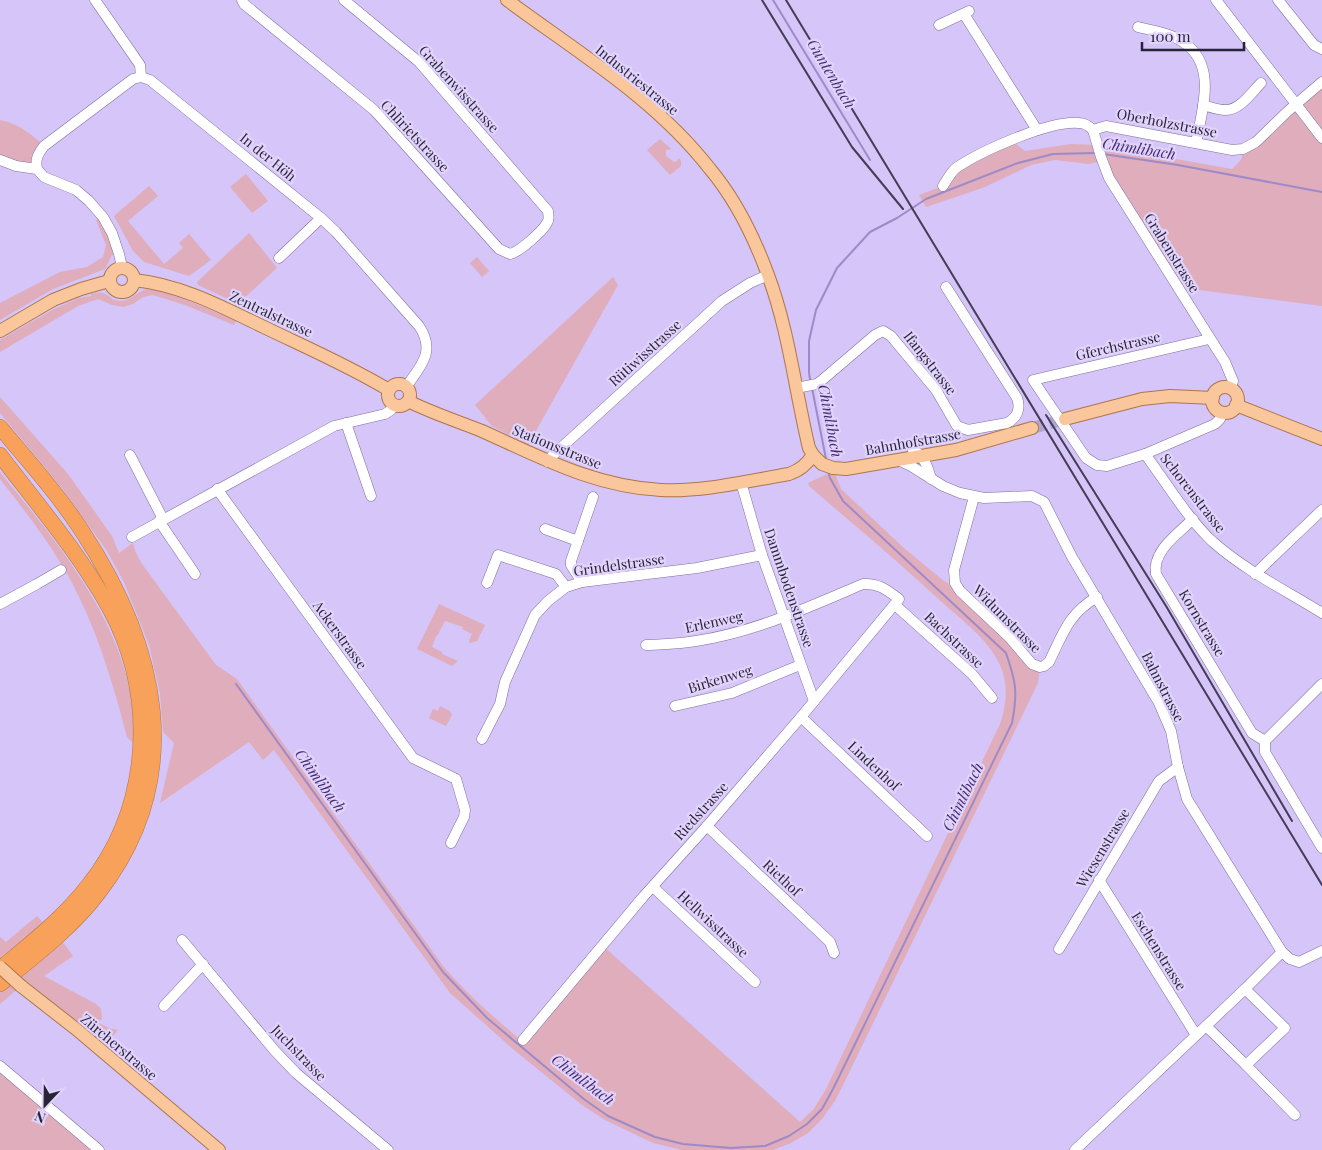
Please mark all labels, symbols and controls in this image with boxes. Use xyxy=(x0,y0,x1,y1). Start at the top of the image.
scale bar xyxy=(1142,20,1244,52)
text: 100 m xyxy=(1150,26,1191,46)
water label: Guntenbach xyxy=(803,35,860,112)
street label: Industriestrasse xyxy=(592,40,683,119)
street label: Grabenwisstrasse xyxy=(415,41,504,136)
street label: Chlirietstrasse xyxy=(377,95,454,176)
street label: Oberholzstrasse xyxy=(1115,103,1219,142)
street label: In der Höh xyxy=(236,128,301,186)
water label: Chimlibach xyxy=(1101,132,1177,164)
street label: Grabenstrasse xyxy=(1140,209,1204,296)
street label: Zentralstrasse xyxy=(226,286,316,341)
street label: Rütiwisstrasse xyxy=(604,315,685,390)
street label: Ifangstrasse xyxy=(900,327,961,398)
street label: Gferchstrasse xyxy=(1074,327,1162,364)
water label: Chimlibach xyxy=(814,383,848,459)
street label: Stationsstrasse xyxy=(510,420,605,473)
street label: Bahnhofstrasse xyxy=(864,424,962,459)
street label: Schorenstrasse xyxy=(1156,449,1230,536)
street label: Dammbodenstrasse xyxy=(760,526,819,650)
street label: Grindelstrasse xyxy=(572,549,666,580)
street label: Widumstrasse xyxy=(968,580,1046,657)
street label: Kornstrasse xyxy=(1175,586,1230,660)
street label: Ackerstrasse xyxy=(309,596,372,673)
street label: Erlenweg xyxy=(683,606,745,637)
street label: Bachstrasse xyxy=(921,607,988,672)
street label: Bahnstrasse xyxy=(1138,648,1189,725)
street label: Birkenweg xyxy=(685,660,755,697)
street label: Lindenhof xyxy=(844,737,906,796)
water label: Chimlibach xyxy=(291,745,351,816)
water label: Chimlibach xyxy=(937,759,987,834)
street label: Riedstrasse xyxy=(669,777,732,844)
street label: Wiesenstrasse xyxy=(1071,805,1134,892)
street label: Riethof xyxy=(759,855,807,901)
street label: Hellwisstrasse xyxy=(674,886,753,961)
street label: Eschenstrasse xyxy=(1128,908,1191,994)
street label: Zürcherstrasse xyxy=(77,1009,162,1084)
street label: Juchstrasse xyxy=(267,1020,331,1085)
water label: Chimlibach xyxy=(548,1049,619,1109)
north arrow xyxy=(20,1080,70,1130)
text: N xyxy=(32,1107,48,1128)

